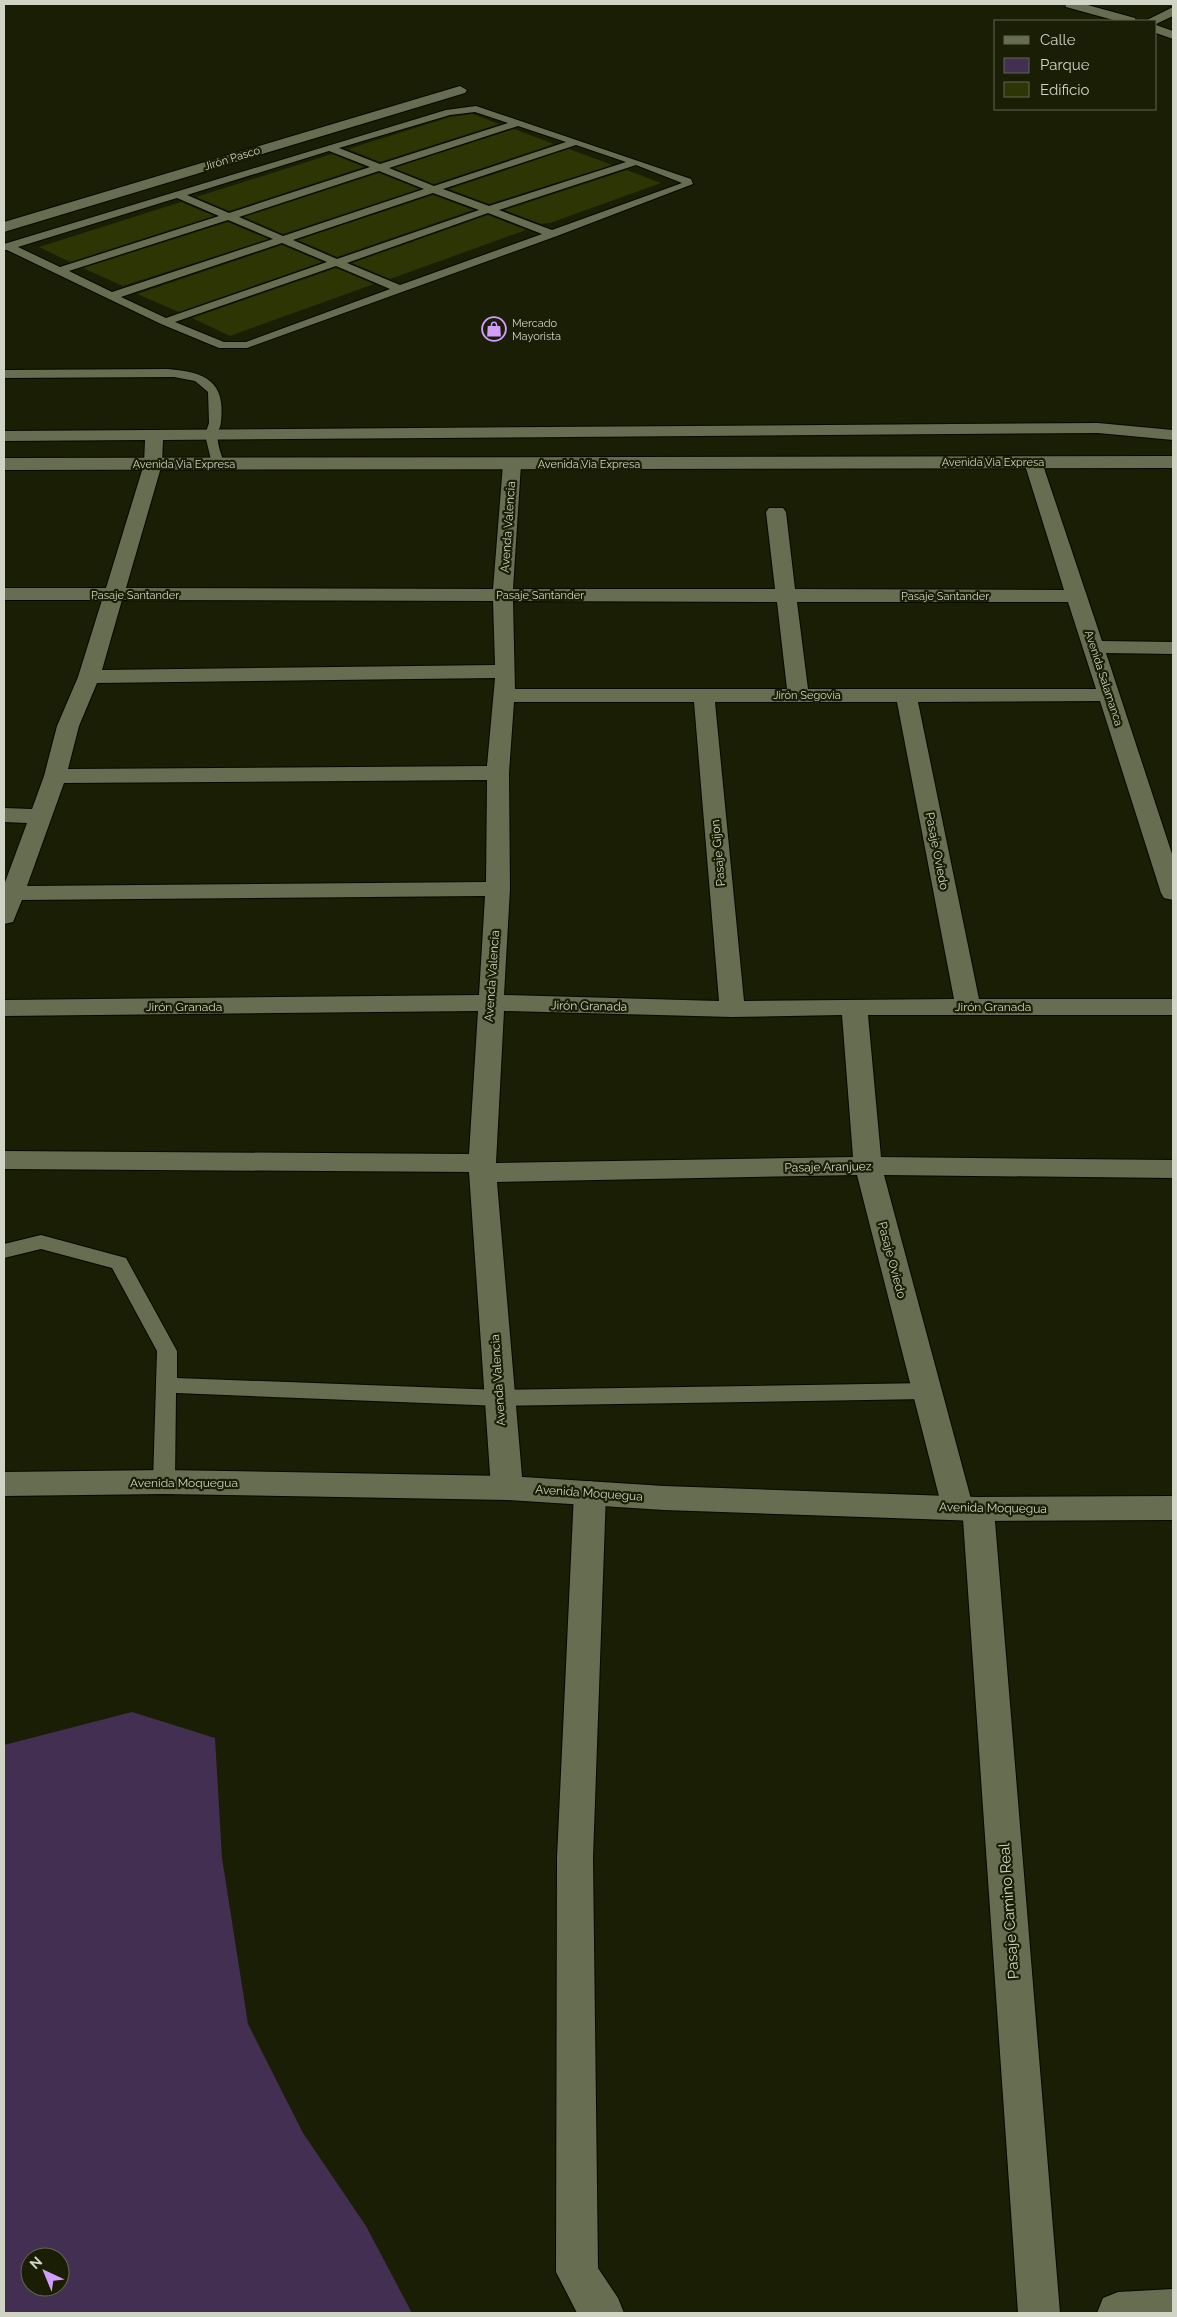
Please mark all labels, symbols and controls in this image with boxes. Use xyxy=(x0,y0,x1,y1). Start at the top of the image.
legend xyxy=(994,20,1157,110)
text: Calle xyxy=(1040,31,1076,49)
text: Parque xyxy=(1040,56,1090,74)
text: Edificio xyxy=(1040,81,1090,99)
street label: Jirón Pasco xyxy=(203,144,262,173)
shop icon: Mercado Mayorista xyxy=(481,316,507,342)
place label: Mercado Mayorista xyxy=(512,317,561,343)
street label: Avenida Via Expresa xyxy=(942,456,1044,469)
street label: Avenida Via Expresa xyxy=(133,458,235,471)
street label: Avenida Via Expresa xyxy=(538,458,640,471)
street label: Avenda Valencia xyxy=(498,481,518,573)
street label: Pasaje Santander xyxy=(91,589,179,602)
street label: Pasaje Santander xyxy=(496,589,584,602)
street label: Pasaje Santander xyxy=(901,590,989,603)
street label: Avenida Salamanca xyxy=(1082,629,1125,728)
street label: Jirón Segovia xyxy=(773,689,841,702)
street label: Pasaje Oviedo xyxy=(923,811,951,891)
street label: Pasaje Gijon xyxy=(708,819,728,887)
street label: Avenda Valencia xyxy=(482,930,502,1022)
street label: Jirón Granada xyxy=(551,998,627,1014)
street label: Jirón Granada xyxy=(146,1000,222,1014)
street label: Jirón Granada xyxy=(955,1000,1031,1014)
street label: Pasaje Aranjuez xyxy=(784,1159,872,1175)
street label: Pasaje Oviedo xyxy=(875,1220,909,1300)
street label: Avenda Valencia xyxy=(488,1334,508,1426)
street label: Avenida Moquegua xyxy=(130,1476,238,1490)
street label: Avenida Moquegua xyxy=(535,1482,643,1504)
street label: Avenida Moquegua xyxy=(939,1500,1047,1516)
street label: Pasaje Camino Real xyxy=(995,1841,1023,1980)
north arrow xyxy=(20,2247,70,2297)
text: N xyxy=(27,2253,45,2272)

